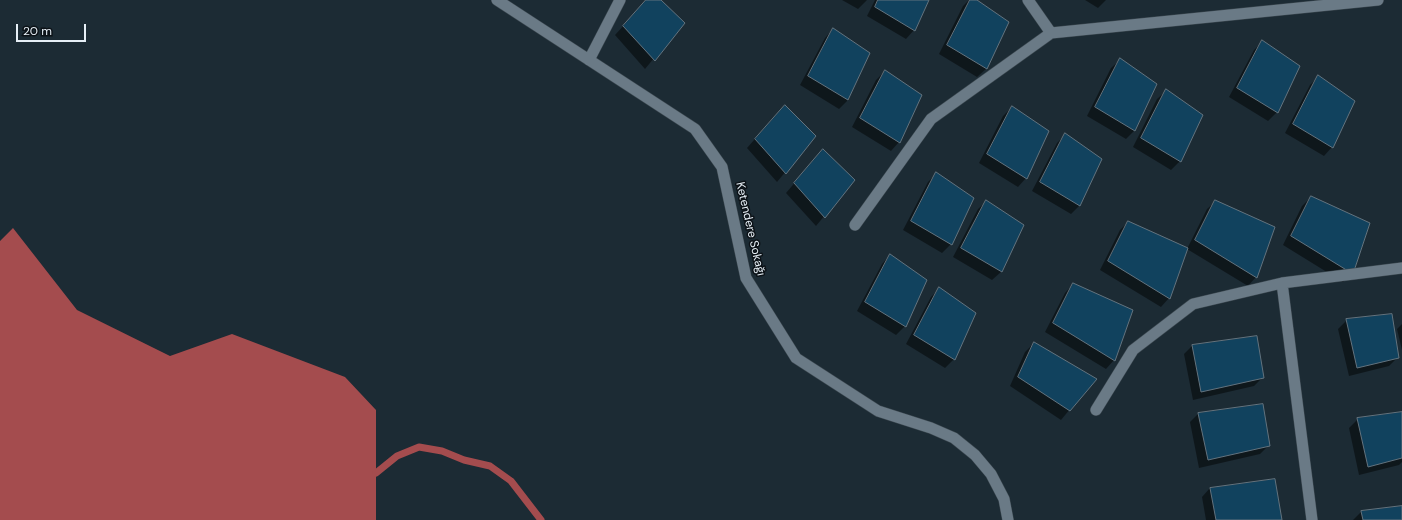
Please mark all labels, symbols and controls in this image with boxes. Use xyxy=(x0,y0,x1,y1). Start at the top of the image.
scale bar xyxy=(18,16,88,42)
text: 20 m xyxy=(23,23,52,39)
street label: Ketendere Sokağı xyxy=(732,181,768,277)

